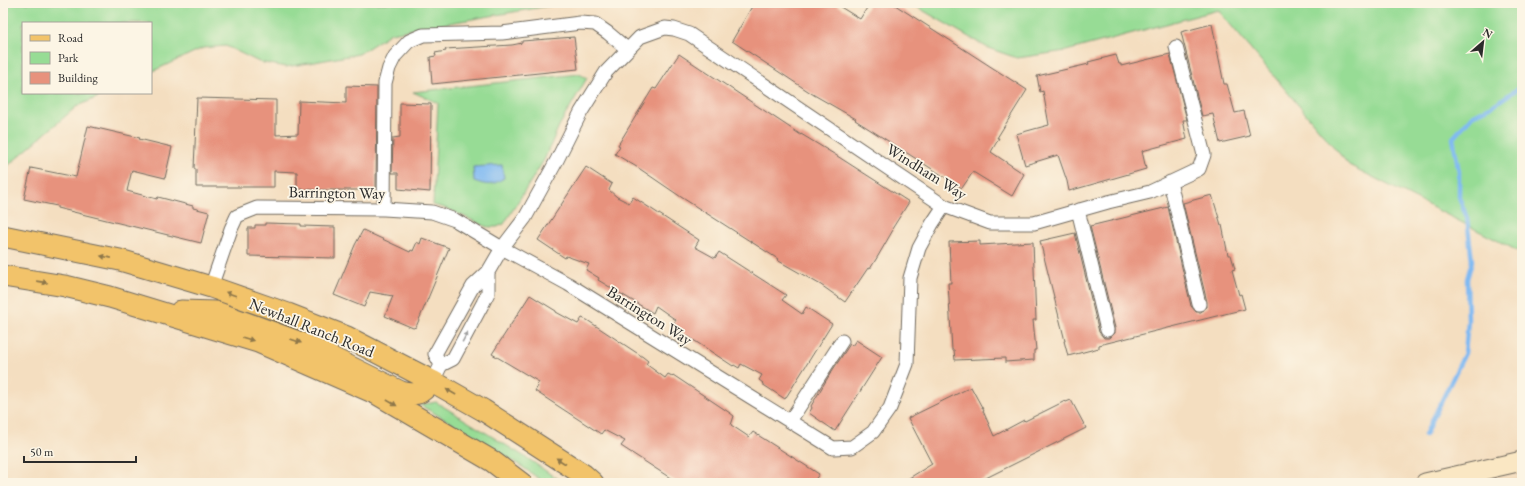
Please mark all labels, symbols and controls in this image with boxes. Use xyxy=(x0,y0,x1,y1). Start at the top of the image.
legend xyxy=(22,22,152,94)
north arrow xyxy=(1463,22,1503,62)
text: N xyxy=(1480,25,1495,41)
text: Road xyxy=(58,30,84,46)
text: Park xyxy=(58,50,79,66)
text: Building xyxy=(58,70,99,86)
street label: Windham Way xyxy=(882,138,972,205)
street label: Barrington Way xyxy=(288,181,386,204)
one-way arrow xyxy=(100,254,112,260)
one-way arrow xyxy=(35,279,48,285)
street label: Barrington Way xyxy=(603,281,697,350)
one-way arrow xyxy=(224,290,236,296)
street label: Newhall Ranch Road xyxy=(246,293,378,362)
one-way arrow xyxy=(462,331,468,343)
one-way arrow xyxy=(242,336,254,342)
one-way arrow xyxy=(291,339,303,345)
one-way arrow xyxy=(445,388,457,395)
one-way arrow xyxy=(386,399,398,406)
scale bar xyxy=(24,438,136,464)
text: 50 m xyxy=(30,444,54,460)
one-way arrow xyxy=(556,457,567,465)

